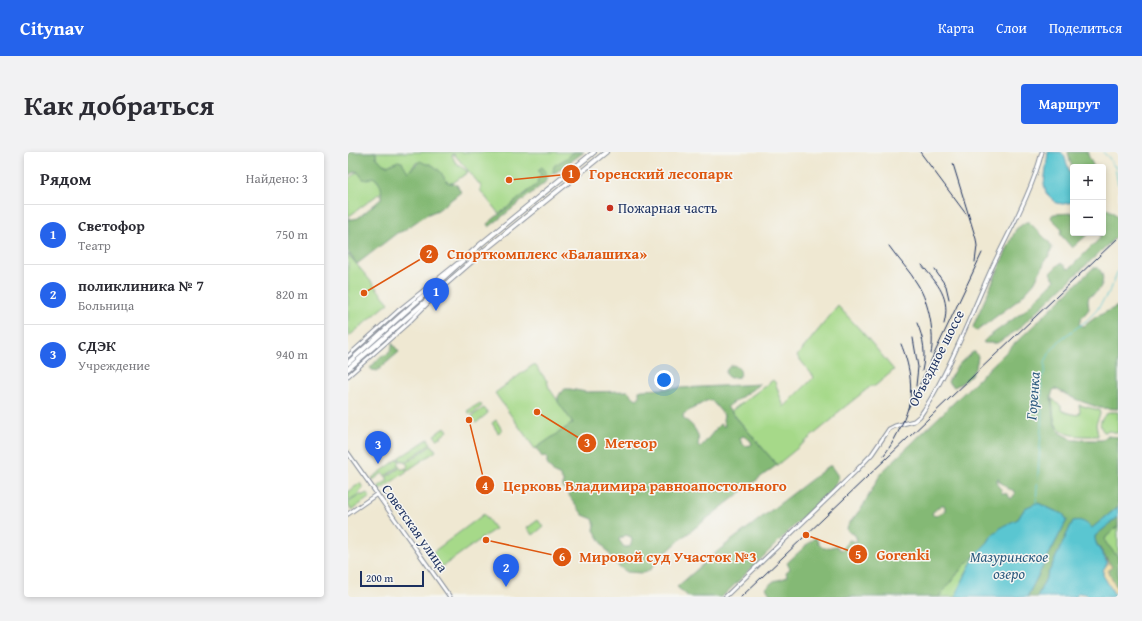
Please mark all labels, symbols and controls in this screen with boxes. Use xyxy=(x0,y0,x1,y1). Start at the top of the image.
text: Citynav xyxy=(20,14,84,42)
text: Карта xyxy=(938,18,974,38)
text: Слои xyxy=(996,18,1027,38)
text: Поделиться xyxy=(1049,18,1122,38)
text: Как добраться xyxy=(24,84,214,125)
button: Маршрут xyxy=(1021,84,1118,124)
callout: Горенский лесопарк xyxy=(561,160,741,187)
text: Горенский лесопарк xyxy=(589,163,733,184)
map controls xyxy=(1070,164,1106,236)
button: + xyxy=(1070,164,1106,200)
text: 1 xyxy=(568,165,574,182)
text: Рядом xyxy=(40,166,91,191)
text: Найдено: 3 xyxy=(246,169,308,188)
place label: Пожарная часть xyxy=(618,198,718,218)
button: − xyxy=(1070,200,1106,236)
marker: Пожарная часть xyxy=(605,203,615,213)
text: Светофор xyxy=(78,215,145,236)
text: 1 xyxy=(50,225,56,244)
text: 750 m xyxy=(276,225,308,244)
text: Театр xyxy=(78,236,111,255)
callout: Спорткомплекс «Балашиха» xyxy=(419,240,655,267)
text: Спорткомплекс «Балашиха» xyxy=(447,243,647,264)
text: 2 xyxy=(426,245,432,262)
text: поликлиника № 7 xyxy=(78,275,204,296)
pin: 1 xyxy=(423,278,449,311)
text: 2 xyxy=(50,285,56,304)
text: 820 m xyxy=(276,285,308,304)
text: Больница xyxy=(78,296,134,315)
street label: Объездное шоссе xyxy=(903,306,969,410)
text: СДЭК xyxy=(78,335,116,356)
text: 3 xyxy=(50,345,56,364)
text: 940 m xyxy=(276,345,308,364)
text: Учреждение xyxy=(78,356,150,375)
your location xyxy=(654,370,674,390)
water label: Горенка xyxy=(1020,371,1045,422)
callout: Метеор xyxy=(577,429,665,456)
pin: 3 xyxy=(365,431,391,464)
text: Метеор xyxy=(605,432,657,453)
text: 3 xyxy=(584,434,590,451)
callout: Церковь Владимира равноапостольного xyxy=(475,472,795,499)
text: Церковь Владимира равноапостольного xyxy=(503,475,787,496)
text: 4 xyxy=(482,477,488,494)
street label: Советская улица xyxy=(377,480,453,576)
callout: Gorenki xyxy=(848,541,937,568)
callout: Мировой суд Участок №3 xyxy=(552,543,765,570)
text: Gorenki xyxy=(876,544,930,565)
text: Мировой суд Участок №3 xyxy=(579,546,757,567)
text: 5 xyxy=(855,546,861,563)
water label: Мазуринское озеро xyxy=(970,546,1048,584)
text: 6 xyxy=(559,548,565,565)
pin: 2 xyxy=(493,554,519,587)
scale bar xyxy=(360,569,424,588)
text: 200 m xyxy=(366,570,393,586)

